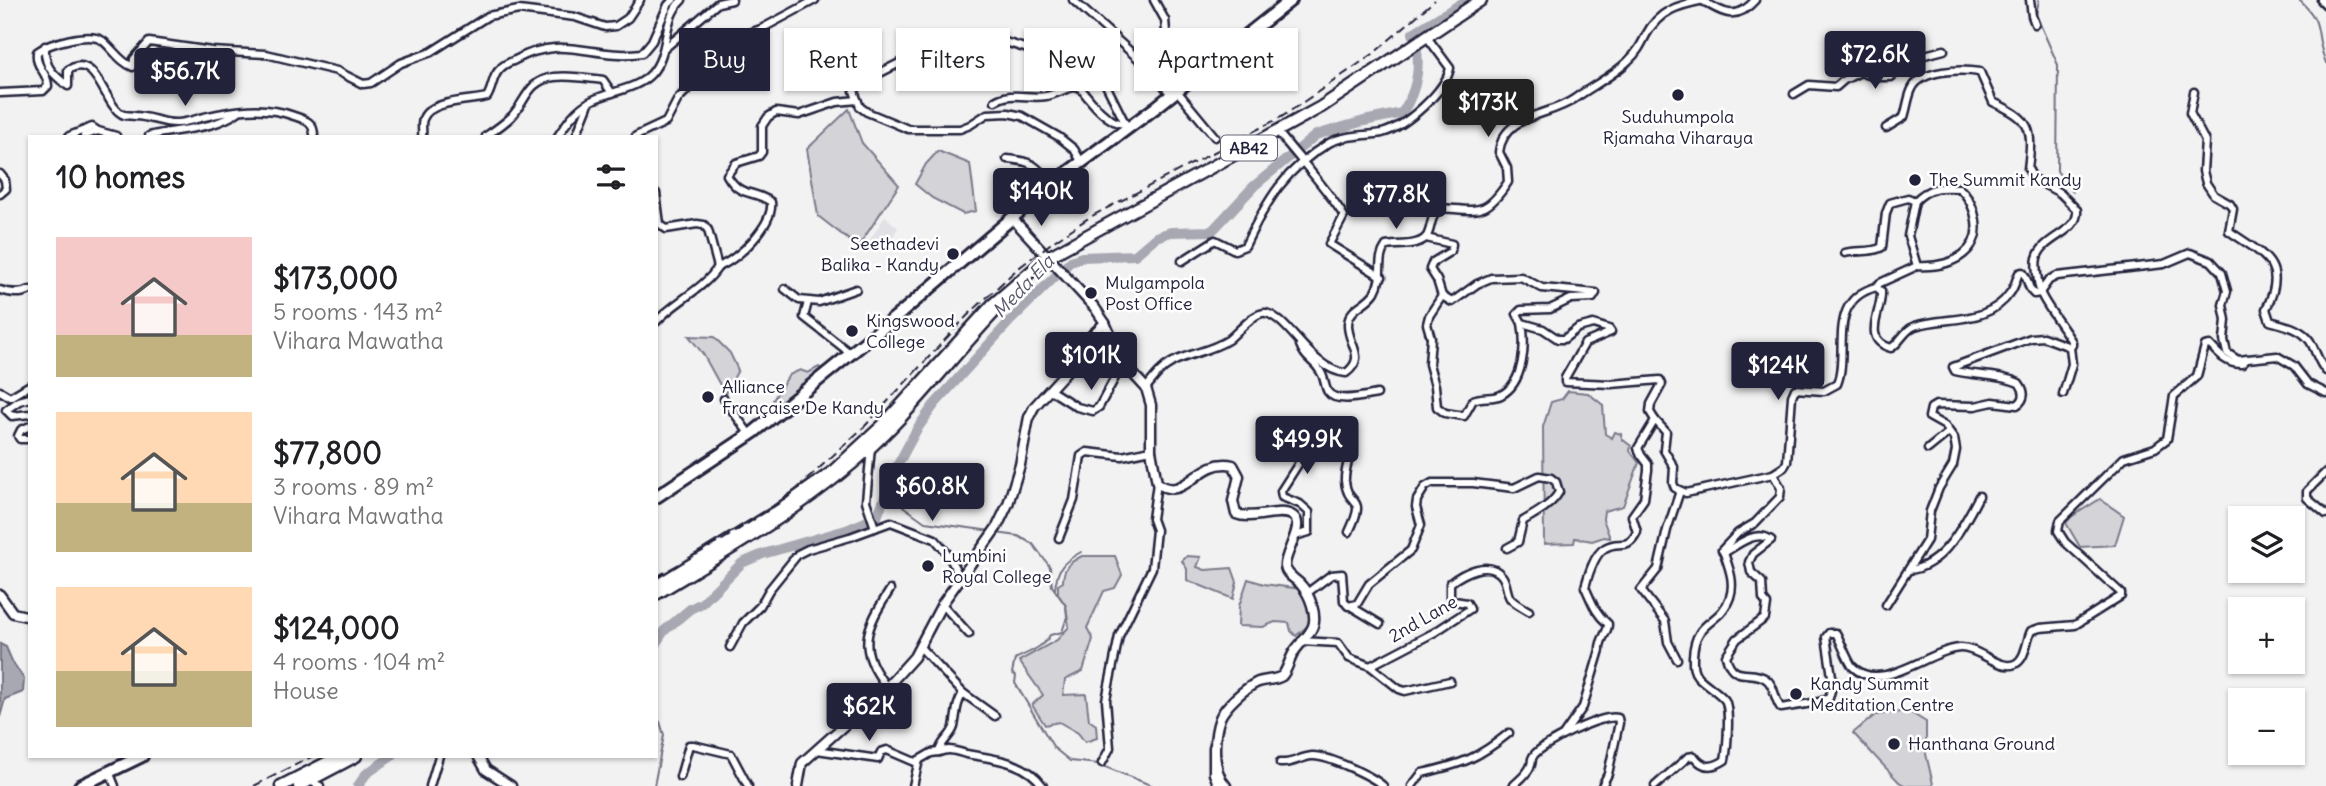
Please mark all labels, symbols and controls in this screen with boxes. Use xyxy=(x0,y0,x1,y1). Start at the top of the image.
chip: Buy xyxy=(679,28,770,91)
chip: Rent xyxy=(784,28,882,91)
chip: Filters xyxy=(896,28,1010,91)
chip: New xyxy=(1024,28,1120,91)
chip: Apartment xyxy=(1134,28,1298,91)
pin: $72.6K xyxy=(1818,32,1932,91)
text: $72.6K xyxy=(1841,39,1909,68)
pin: $56.7K xyxy=(128,48,242,108)
text: $56.7K xyxy=(150,56,220,85)
pin: $173K xyxy=(1439,80,1537,139)
text: $173K xyxy=(1458,87,1518,116)
marker: Suduhumpola Rjamaha Viharaya xyxy=(1670,87,1686,103)
place label: Suduhumpola Rjamaha Viharaya xyxy=(1603,105,1753,149)
road number: AB42 xyxy=(1221,136,1277,160)
text: 10 homes xyxy=(56,158,185,196)
icon: filters xyxy=(592,158,630,196)
pin: $140K xyxy=(992,168,1090,228)
place label: The Summit Kandy xyxy=(1929,168,2082,191)
pin: $77.8K xyxy=(1339,172,1453,231)
marker: The Summit Kandy xyxy=(1907,172,1923,188)
text: $140K xyxy=(1009,176,1073,205)
text: $77.8K xyxy=(1362,179,1430,208)
place label: Seethadevi Balika - Kandy xyxy=(821,232,939,276)
marker: Seethadevi Balika - Kandy xyxy=(945,246,961,262)
water label: Meda Ela xyxy=(987,249,1060,323)
text: $173,000 xyxy=(273,259,398,297)
icon: home xyxy=(112,265,196,349)
place label: Mulgampola Post Office xyxy=(1105,271,1205,315)
marker: Mulgampola Post Office xyxy=(1083,285,1099,301)
text: 5 rooms · 143 m² xyxy=(273,297,443,326)
place label: Kingswood College xyxy=(866,309,955,353)
marker: Kingswood College xyxy=(844,323,860,339)
text: Vihara Mawatha xyxy=(273,326,444,355)
pin: $101K xyxy=(1042,332,1140,392)
text: $101K xyxy=(1061,340,1121,369)
pin: $124K xyxy=(1729,342,1827,402)
text: $124K xyxy=(1747,350,1809,379)
place label: Alliance Française De Kandy xyxy=(722,375,884,419)
marker: Alliance Française De Kandy xyxy=(700,389,716,405)
pin: $49.9K xyxy=(1250,416,1364,476)
text: $49.9K xyxy=(1272,424,1342,453)
text: $77,800 xyxy=(273,434,382,472)
icon: home xyxy=(112,440,196,524)
pin: $60.8K xyxy=(875,463,989,523)
text: $60.8K xyxy=(895,471,969,500)
text: 3 rooms · 89 m² xyxy=(273,472,434,501)
text: Vihara Mawatha xyxy=(273,501,444,530)
map controls xyxy=(2228,506,2305,765)
button: layers xyxy=(2228,506,2305,583)
place label: Lumbini Royal College xyxy=(942,544,1052,588)
marker: Lumbini Royal College xyxy=(920,558,936,574)
street label: 2nd Lane xyxy=(1384,590,1461,647)
button: + xyxy=(2228,597,2305,674)
text: $124,000 xyxy=(273,609,400,647)
icon: home xyxy=(112,615,196,699)
text: 4 rooms · 104 m² xyxy=(273,647,445,676)
place label: Kandy Summit Meditation Centre xyxy=(1810,672,1954,716)
text: House xyxy=(273,676,339,705)
pin: $62K xyxy=(828,684,910,743)
marker: Kandy Summit Meditation Centre xyxy=(1788,686,1804,702)
button: − xyxy=(2228,688,2305,765)
text: $62K xyxy=(843,691,895,720)
place label: Hanthana Ground xyxy=(1908,732,2055,755)
marker: Hanthana Ground xyxy=(1886,736,1902,752)

